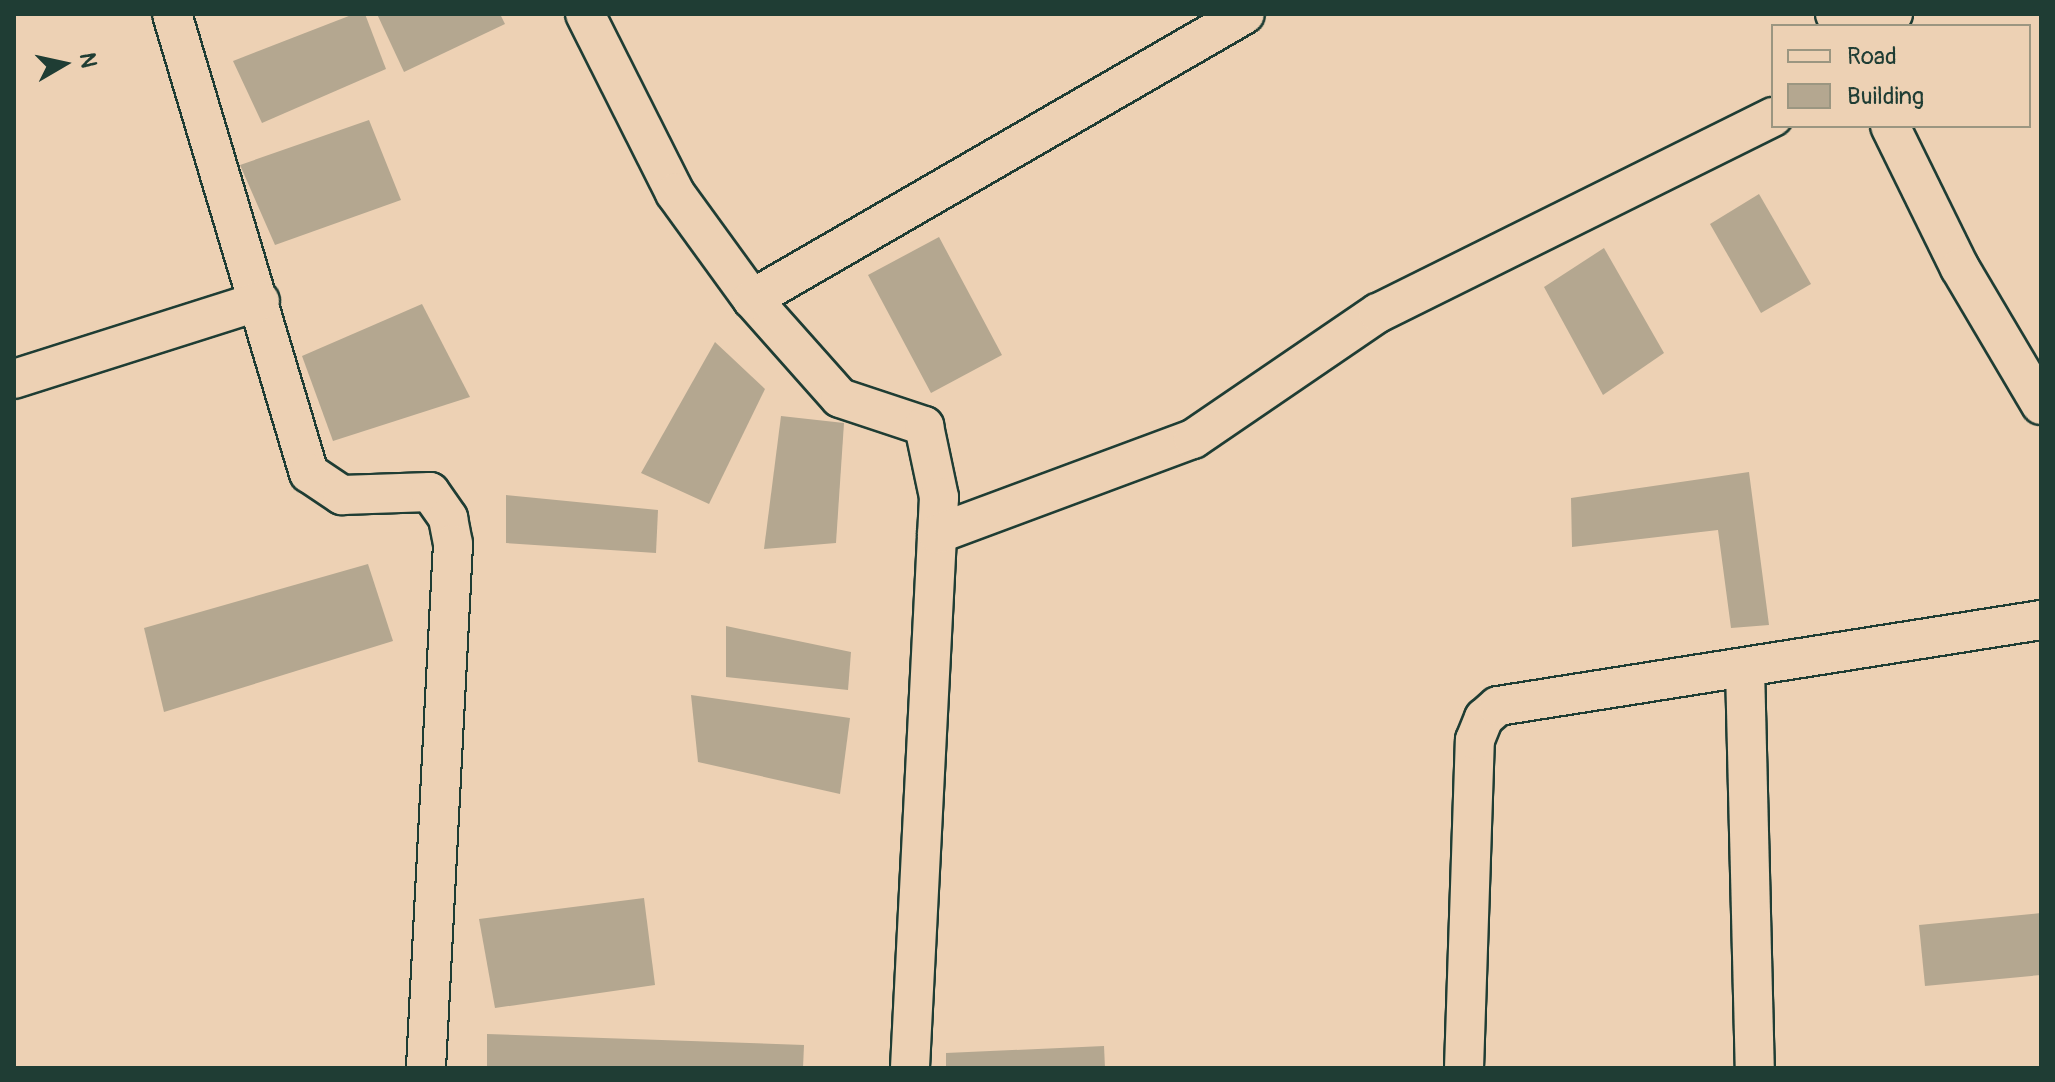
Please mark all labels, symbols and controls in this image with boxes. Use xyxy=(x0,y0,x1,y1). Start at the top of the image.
north arrow xyxy=(24,24,104,104)
legend xyxy=(1771,24,2031,128)
text: Road xyxy=(1847,42,1897,71)
text: N xyxy=(73,51,103,70)
text: Building xyxy=(1847,82,1924,111)

